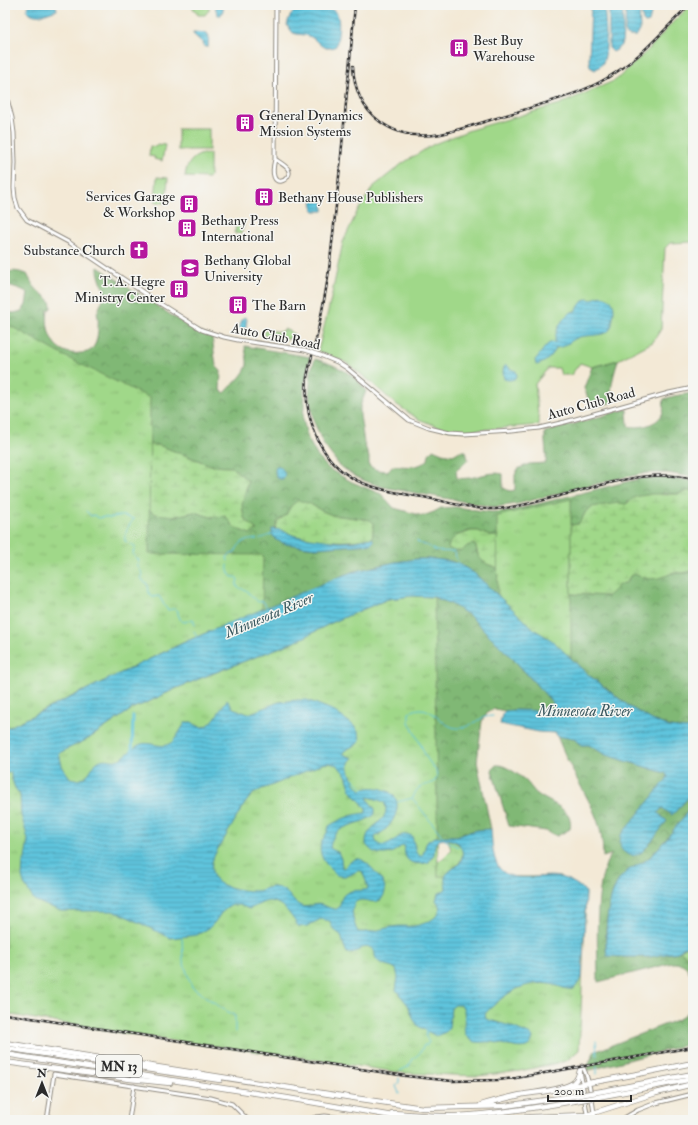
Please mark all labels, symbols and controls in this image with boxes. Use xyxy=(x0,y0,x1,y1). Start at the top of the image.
place label: Best Buy Warehouse xyxy=(472,32,535,65)
building icon: Best Buy Warehouse xyxy=(448,37,470,59)
place label: General Dynamics Mission Systems xyxy=(259,107,363,141)
building icon: General Dynamics Mission Systems xyxy=(234,112,256,134)
building icon: Bethany House Publishers xyxy=(253,186,275,208)
place label: Services Garage & Workshop xyxy=(86,188,175,222)
place label: Bethany House Publishers xyxy=(278,189,423,207)
building icon: Services Garage & Workshop xyxy=(178,193,200,215)
place label: Bethany Press International xyxy=(201,212,279,245)
building icon: Bethany Press International xyxy=(176,217,198,239)
church icon: Substance Church xyxy=(128,239,150,261)
place label: Substance Church xyxy=(24,242,126,259)
place label: Bethany Global University xyxy=(204,252,291,286)
school or university icon: Bethany Global University xyxy=(179,257,201,279)
place label: T. A. Hegre Ministry Center xyxy=(74,273,166,307)
building icon: T. A. Hegre Ministry Center xyxy=(168,278,190,300)
building icon: The Barn xyxy=(227,294,249,316)
place label: The Barn xyxy=(252,297,306,314)
street label: Auto Club Road xyxy=(229,319,322,353)
street label: Auto Club Road xyxy=(544,384,637,424)
water label: Minnesota River xyxy=(221,588,318,643)
water label: Minnesota River xyxy=(537,702,634,721)
road number: MN 13 xyxy=(96,1055,142,1077)
north arrow xyxy=(22,1063,62,1103)
text: N xyxy=(36,1067,48,1080)
scale bar xyxy=(548,1077,631,1103)
text: 200 m xyxy=(554,1084,585,1099)

